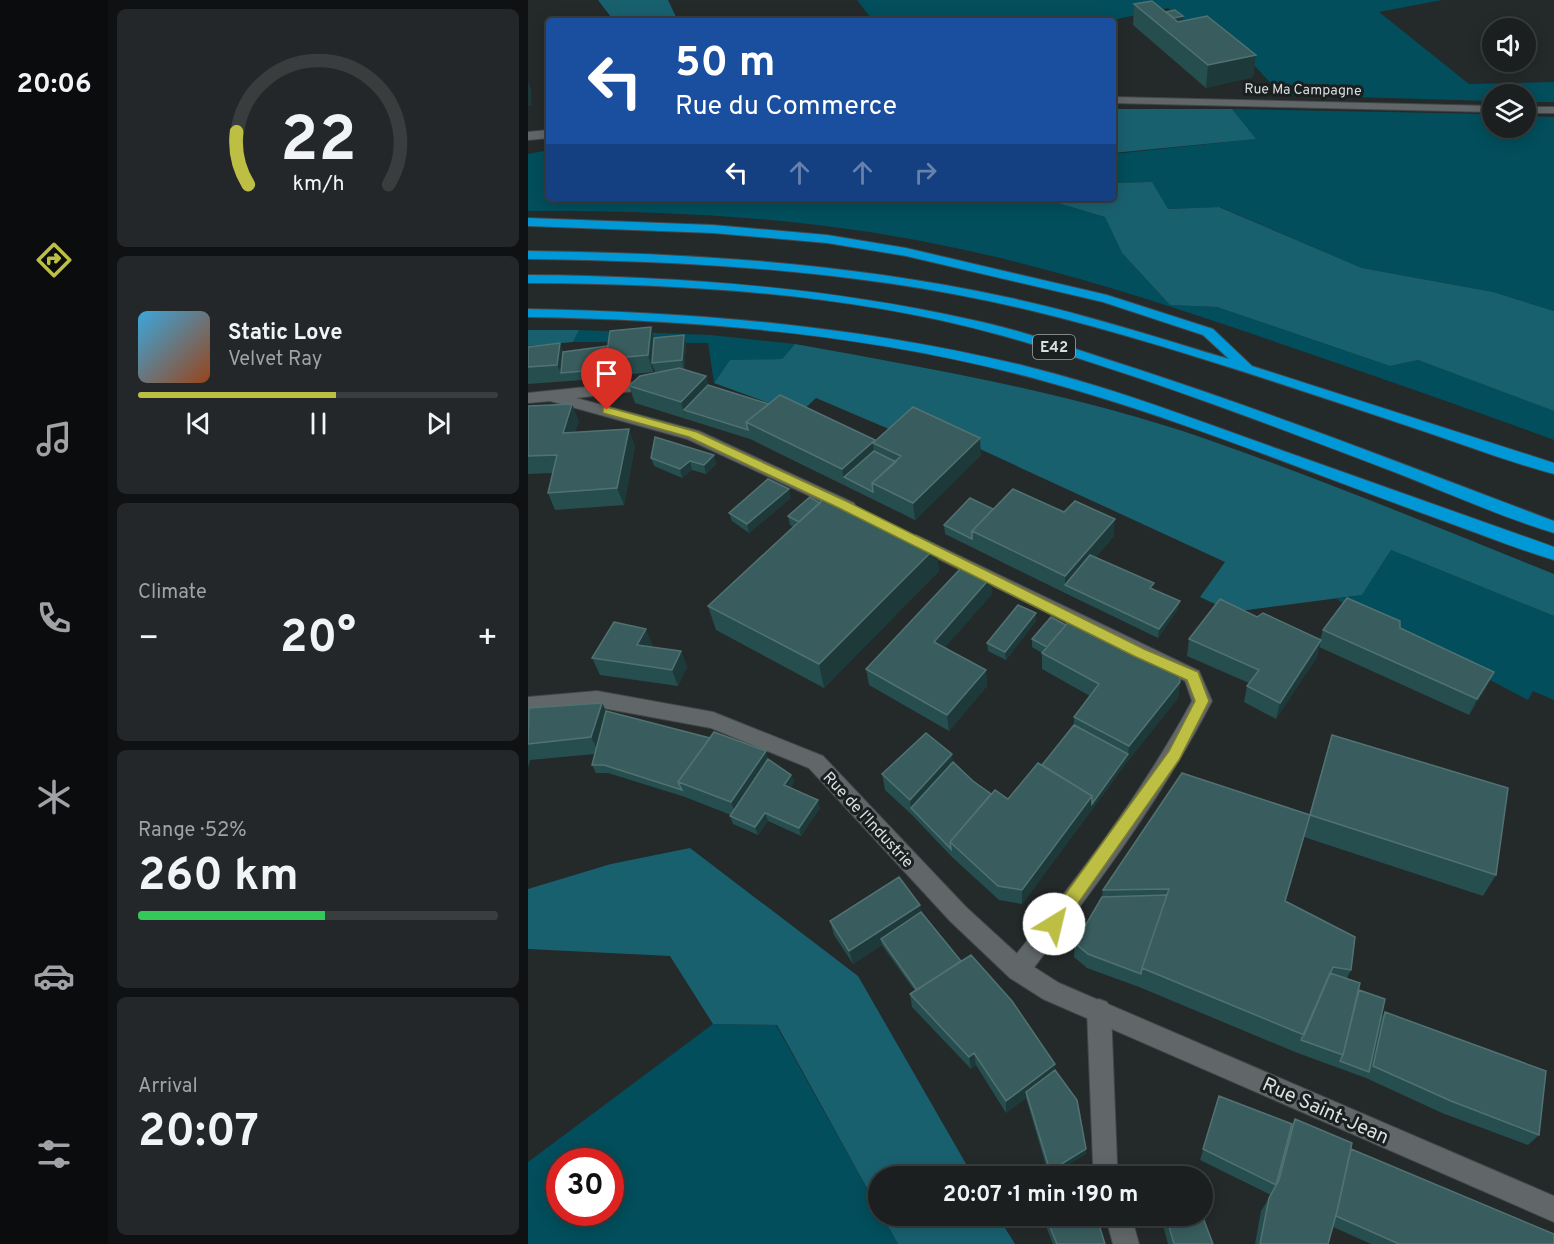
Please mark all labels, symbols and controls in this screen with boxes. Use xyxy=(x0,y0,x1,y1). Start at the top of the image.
map controls xyxy=(1482,18,1536,138)
button: sound xyxy=(1482,18,1536,72)
text: 50 m xyxy=(675,38,776,91)
icon: left xyxy=(576,42,654,120)
text: 20:06 xyxy=(16,68,92,102)
street label: Rue Ma Campagne xyxy=(1244,81,1362,100)
button: layers xyxy=(1482,84,1536,138)
text: Rue du Commerce xyxy=(675,90,897,124)
text: 22 xyxy=(280,104,356,183)
icon: left xyxy=(720,156,753,189)
icon: ahead xyxy=(783,156,816,189)
icon: ahead xyxy=(846,156,879,189)
icon: right xyxy=(909,156,942,189)
text: km/h xyxy=(292,171,344,198)
icon: directions xyxy=(33,239,75,281)
text: Static Love xyxy=(228,320,342,347)
road number: E42 xyxy=(1033,335,1075,359)
text: Velvet Ray xyxy=(228,347,322,373)
pin xyxy=(581,348,632,410)
icon: arrive xyxy=(590,357,623,390)
icon: previous xyxy=(182,407,215,440)
icon: pause xyxy=(302,407,335,440)
icon: next xyxy=(422,407,455,440)
icon: music xyxy=(33,418,75,460)
text: Climate xyxy=(138,580,207,606)
icon: phone xyxy=(33,597,75,639)
text: 20° xyxy=(280,611,356,668)
text: − xyxy=(138,619,159,661)
text: + xyxy=(477,619,498,661)
street label: Rue de l'Industrie xyxy=(818,768,917,873)
icon: climate xyxy=(33,776,75,818)
text: Range · 52% xyxy=(138,818,247,844)
text: 260 km xyxy=(138,849,299,906)
position arrow xyxy=(1022,892,1086,956)
icon: car xyxy=(33,955,75,997)
street label: Rue Saint-Jean xyxy=(1258,1072,1393,1151)
text: Arrival xyxy=(138,1074,198,1100)
text: 20:07 xyxy=(138,1105,259,1162)
icon: filters xyxy=(33,1133,75,1175)
speed limit sign: 30 xyxy=(546,1148,624,1226)
text: 20:07 · 1 min · 190 m xyxy=(943,1182,1138,1209)

